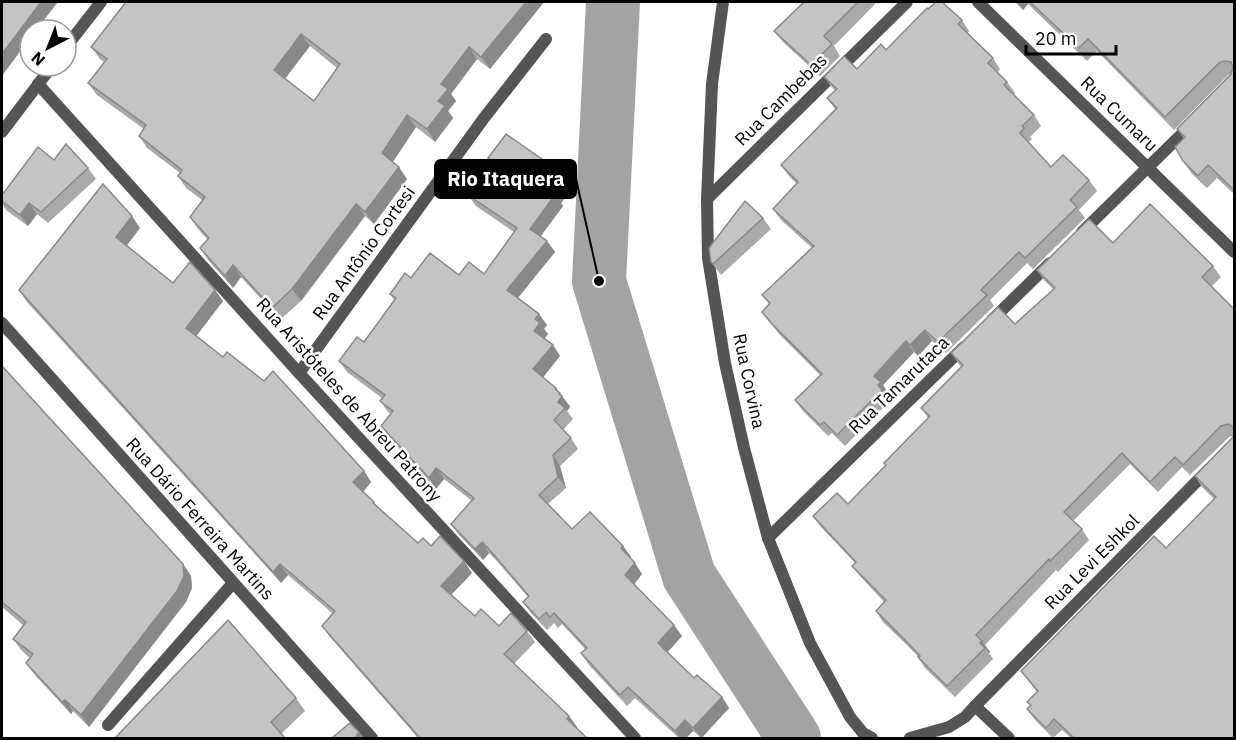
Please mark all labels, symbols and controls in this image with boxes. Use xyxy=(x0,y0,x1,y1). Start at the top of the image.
north arrow xyxy=(18,18,78,78)
scale bar xyxy=(1026,18,1116,56)
text: 20 m xyxy=(1035,27,1077,50)
text: N xyxy=(27,48,49,70)
street label: Rua Cambebas xyxy=(730,49,832,151)
street label: Rua Cumaru xyxy=(1076,71,1163,156)
callout: Rio Itaquera xyxy=(435,160,576,198)
text: Rio Itaquera xyxy=(447,165,565,192)
street label: Rua Antônio Cortesi xyxy=(307,181,420,324)
street label: Rua Aristóteles de Abreu Patrony xyxy=(252,293,447,507)
street label: Rua Corvina xyxy=(728,331,771,431)
street label: Rua Tamarutaca xyxy=(844,331,954,438)
street label: Rua Dário Ferreira Martins xyxy=(121,433,279,605)
street label: Rua Levi Eshkol xyxy=(1039,509,1144,614)

